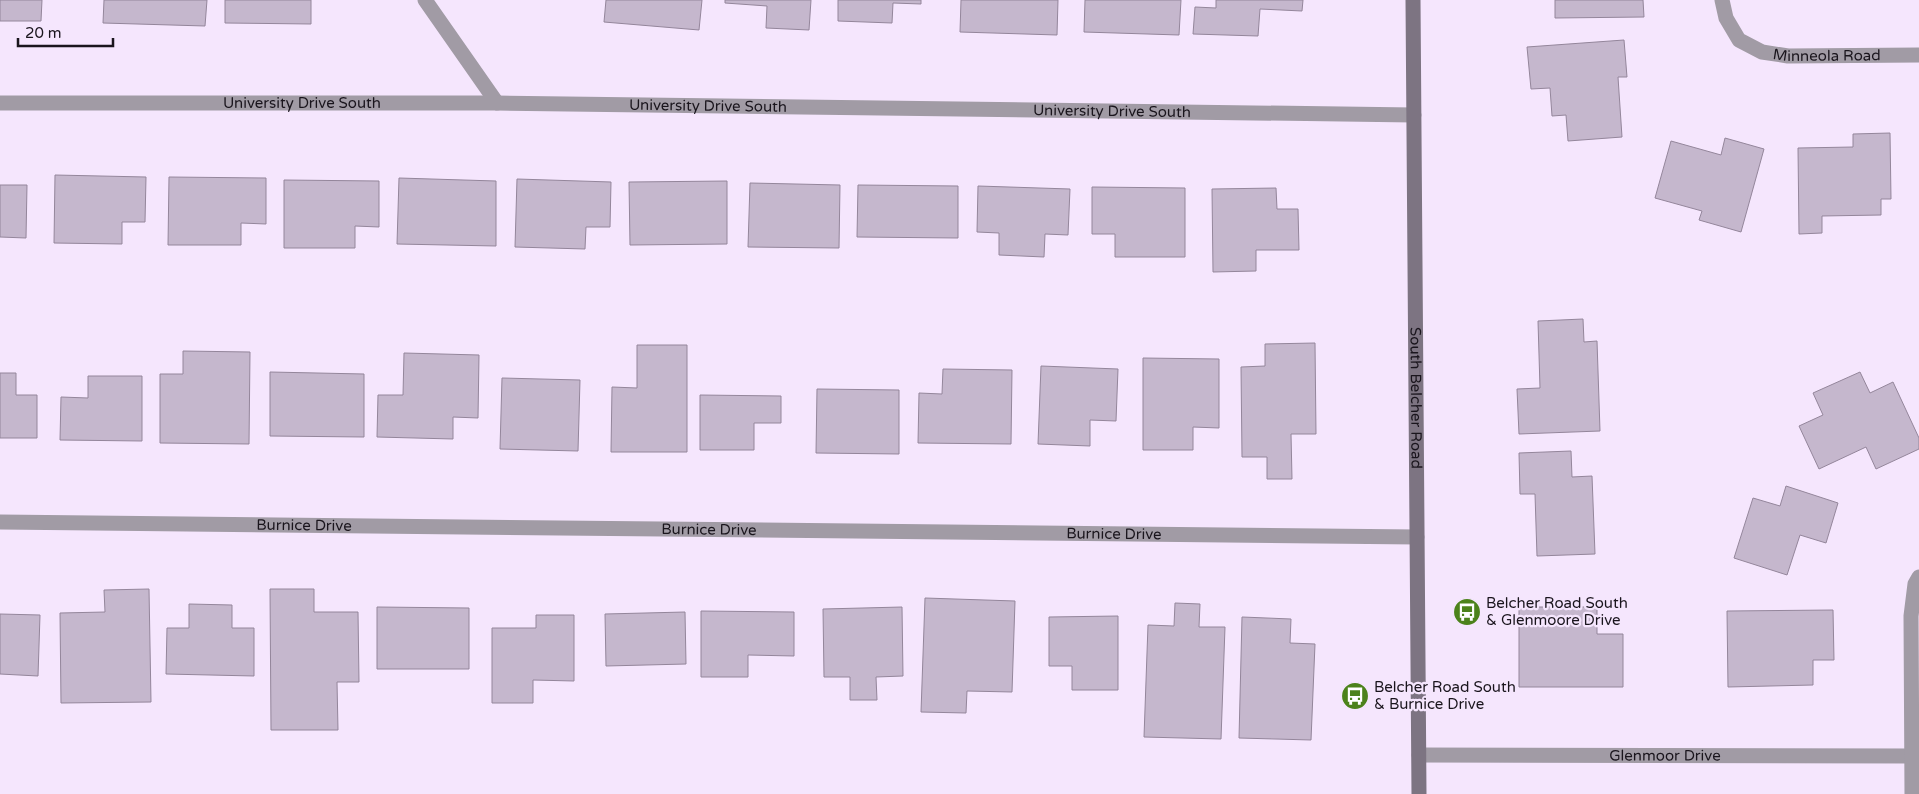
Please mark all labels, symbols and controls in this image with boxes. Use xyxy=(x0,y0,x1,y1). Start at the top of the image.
scale bar xyxy=(18,15,112,47)
text: 20 m xyxy=(25,24,62,42)
street label: Minneola Road xyxy=(1772,45,1881,65)
street label: University Drive South xyxy=(223,94,381,112)
street label: University Drive South xyxy=(629,96,787,116)
street label: University Drive South xyxy=(1033,101,1191,121)
street label: South Belcher Road xyxy=(1406,327,1426,469)
street label: Burnice Drive xyxy=(256,516,352,535)
street label: Burnice Drive xyxy=(661,520,757,539)
street label: Burnice Drive xyxy=(1066,524,1162,543)
place label: Belcher Road South & Glenmoore Drive xyxy=(1486,594,1628,629)
bus stop icon: Belcher Road South & Glenmoore Drive xyxy=(1452,597,1482,627)
place label: Belcher Road South & Burnice Drive xyxy=(1374,678,1516,713)
bus stop icon: Belcher Road South & Burnice Drive xyxy=(1340,681,1370,711)
street label: Glenmoor Drive xyxy=(1609,746,1721,765)

